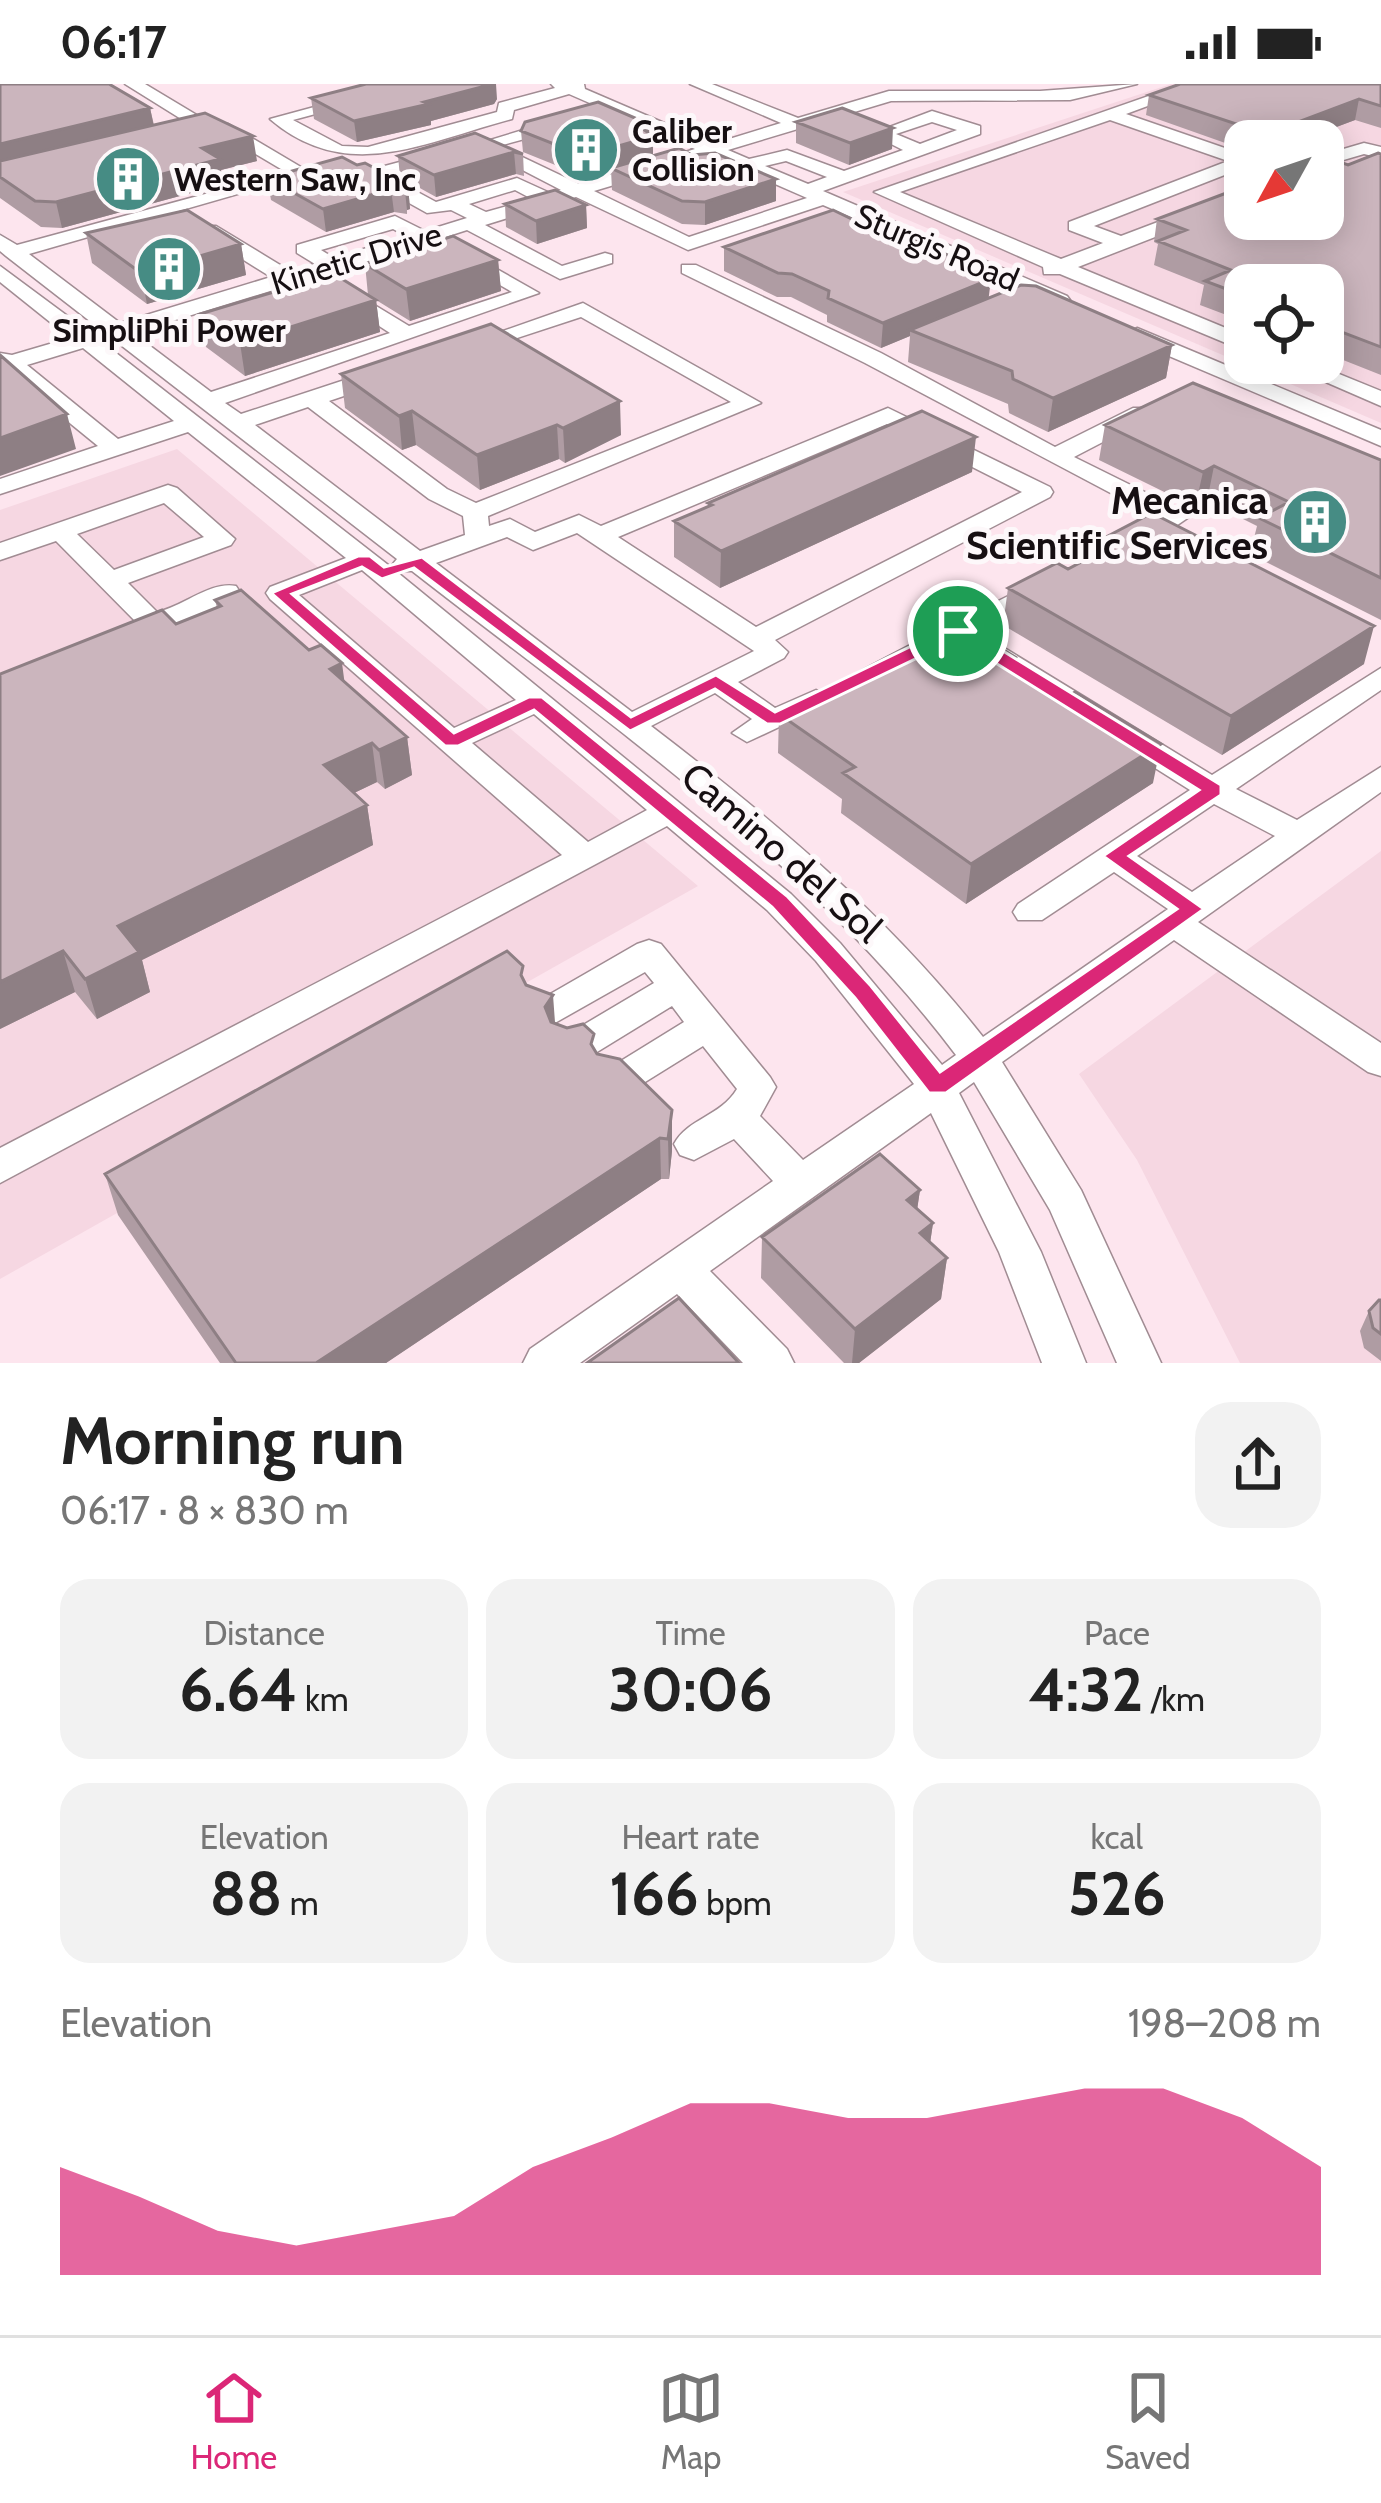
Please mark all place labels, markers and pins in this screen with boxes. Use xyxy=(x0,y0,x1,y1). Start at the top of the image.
place label: Caliber Collision xyxy=(632,111,755,189)
building icon: Caliber Collision xyxy=(551,115,621,185)
building icon: Western Saw, Inc xyxy=(93,144,163,214)
place label: Western Saw, Inc xyxy=(174,159,416,199)
building icon: SimpliPhi Power xyxy=(134,234,204,304)
place label: SimpliPhi Power xyxy=(52,310,286,350)
place label: Mecanica Scientific Services xyxy=(966,476,1268,569)
building icon: Mecanica Scientific Services xyxy=(1280,487,1350,557)
pin xyxy=(907,580,1009,682)

